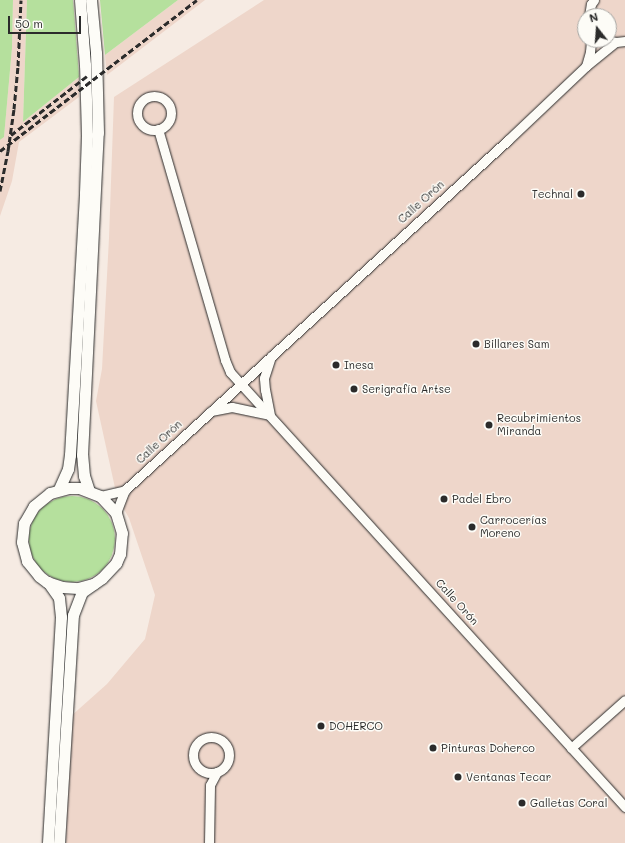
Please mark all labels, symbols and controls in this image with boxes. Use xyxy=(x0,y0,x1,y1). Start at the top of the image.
scale bar xyxy=(10,8,83,34)
north arrow xyxy=(577,8,617,48)
text: N xyxy=(587,9,600,25)
text: 50 m xyxy=(15,15,43,31)
street label: Calle Orón xyxy=(395,178,447,226)
place label: Technal xyxy=(532,187,573,201)
marker: Technal xyxy=(576,189,586,199)
place label: Billares Sam xyxy=(484,337,550,351)
marker: Billares Sam xyxy=(471,339,481,349)
place label: Inesa xyxy=(344,358,374,372)
marker: Inesa xyxy=(331,360,341,370)
place label: Serigrafía Artse xyxy=(362,382,451,396)
marker: Serigrafía Artse xyxy=(349,384,359,394)
place label: Recubrimientos Miranda xyxy=(497,412,581,438)
street label: Calle Orón xyxy=(134,418,184,466)
marker: Recubrimientos Miranda xyxy=(484,420,494,430)
place label: Padel Ebro xyxy=(452,492,511,506)
marker: Padel Ebro xyxy=(439,494,449,504)
place label: Carrocerías Moreno xyxy=(480,514,547,540)
marker: Carrocerías Moreno xyxy=(467,522,477,532)
street label: Calle Orón xyxy=(433,576,481,628)
place label: DOHERCO xyxy=(329,719,383,733)
marker: DOHERCO xyxy=(316,721,326,731)
place label: Pinturas Doherco xyxy=(441,741,535,755)
marker: Pinturas Doherco xyxy=(428,743,438,753)
place label: Ventanas Tecar xyxy=(466,770,551,784)
marker: Ventanas Tecar xyxy=(453,772,463,782)
place label: Galletas Coral xyxy=(530,796,607,810)
marker: Galletas Coral xyxy=(517,798,527,808)

